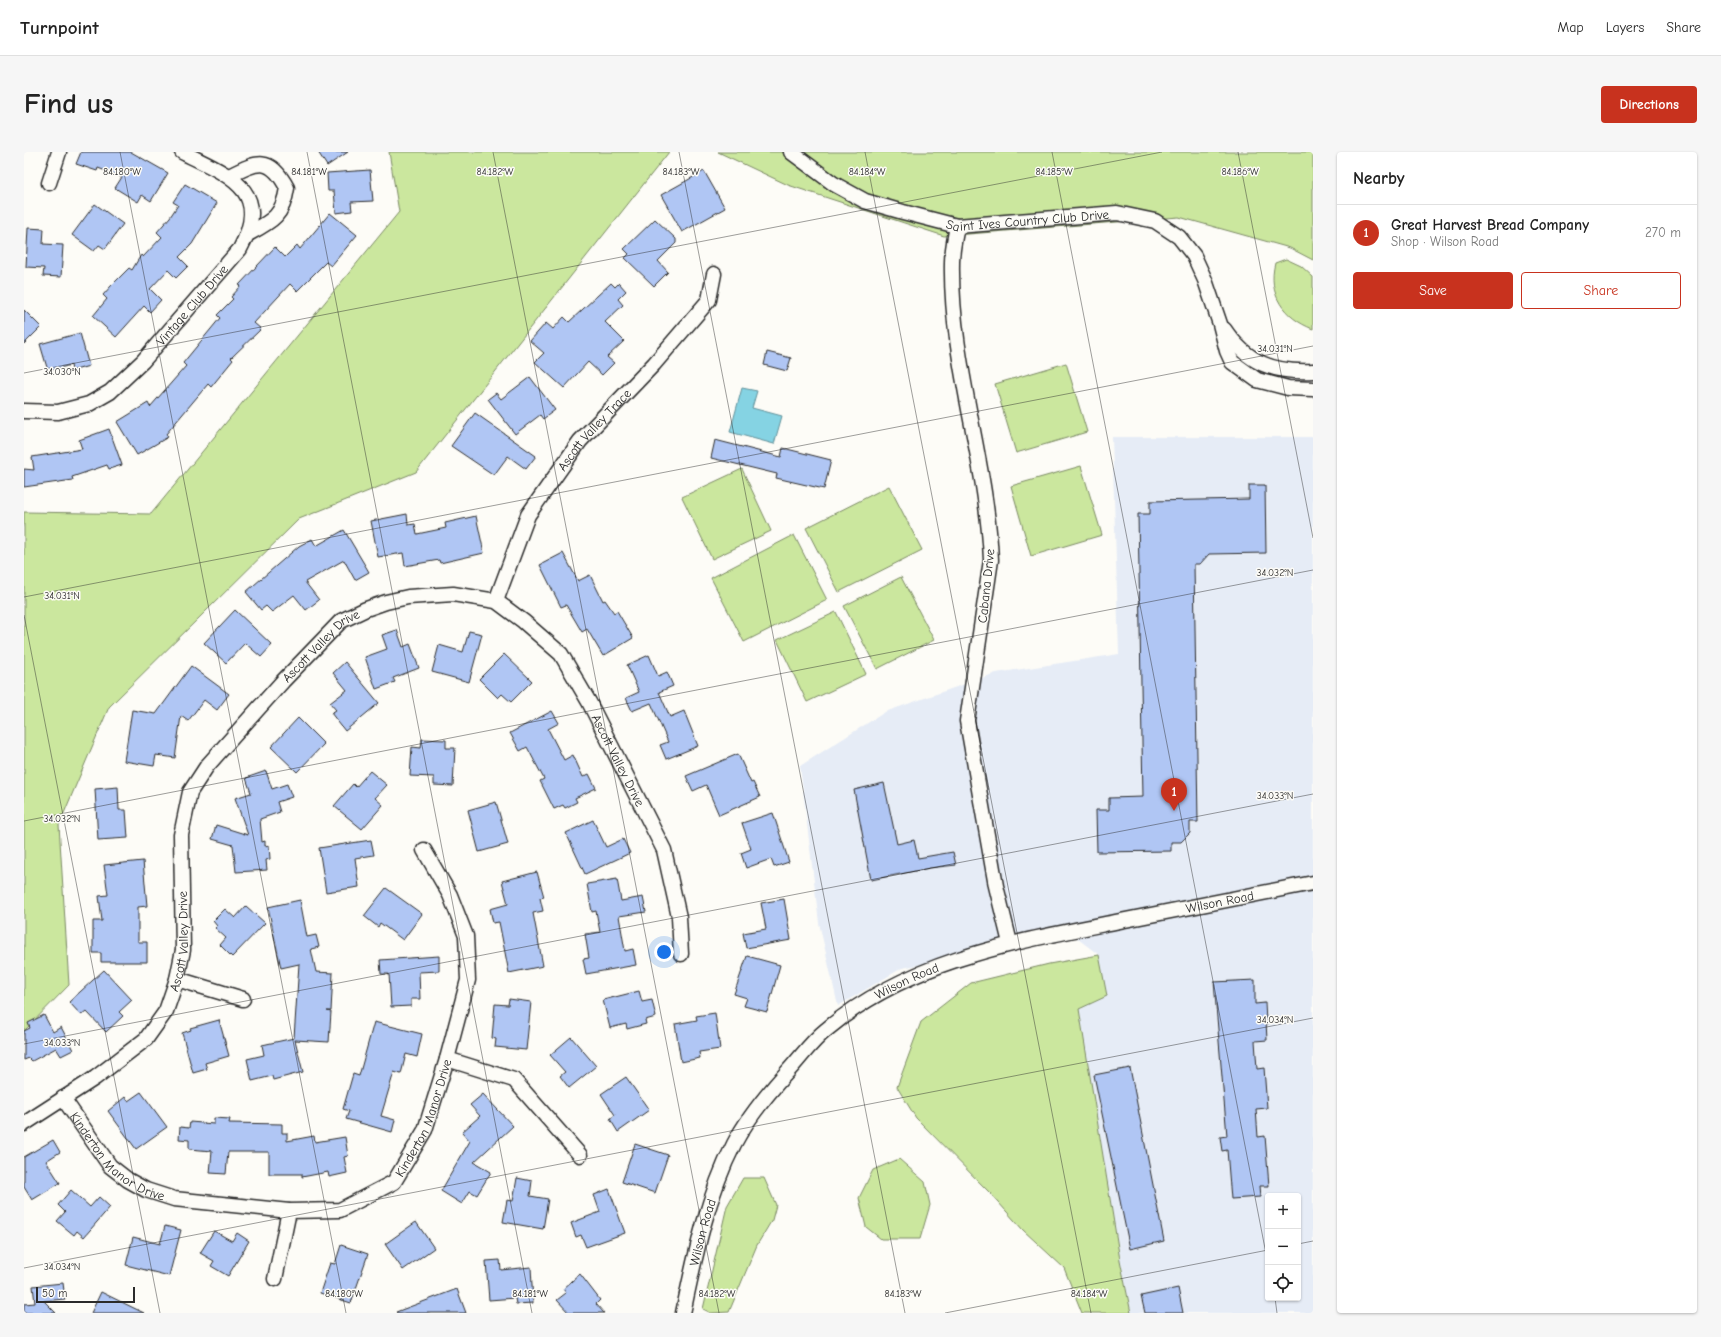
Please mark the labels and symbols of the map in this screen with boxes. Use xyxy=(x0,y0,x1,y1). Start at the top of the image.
text: 84.180°W xyxy=(103,166,141,178)
text: 84.181°W xyxy=(291,166,327,178)
text: 84.182°W xyxy=(477,166,514,178)
text: 84.183°W xyxy=(663,166,700,178)
text: 84.184°W xyxy=(849,166,886,178)
text: 84.185°W xyxy=(1035,166,1073,178)
text: 84.186°W xyxy=(1221,166,1259,178)
street label: Saint Ives Country Club Drive xyxy=(945,206,1110,234)
street label: Vintage Club Drive xyxy=(153,261,231,348)
text: 34.031°N xyxy=(1257,343,1293,355)
text: 34.030°N xyxy=(43,366,81,378)
street label: Ascott Valley Trace xyxy=(554,385,634,473)
street label: Cabana Drive xyxy=(975,548,997,624)
text: 34.032°N xyxy=(1257,567,1293,579)
text: 34.031°N xyxy=(44,590,80,602)
street label: Ascott Valley Drive xyxy=(279,606,362,685)
street label: Ascott Valley Drive xyxy=(589,712,648,809)
pin: 1 xyxy=(1161,778,1187,811)
text: 34.033°N xyxy=(1257,790,1293,802)
text: 34.032°N xyxy=(44,813,80,825)
street label: Wilson Road xyxy=(1184,887,1255,915)
street label: Ascott Valley Drive xyxy=(166,890,191,993)
your location xyxy=(654,942,674,962)
street label: Wilson Road xyxy=(872,959,941,1002)
text: 34.034°N xyxy=(1257,1014,1293,1026)
text: 34.033°N xyxy=(44,1037,80,1049)
street label: Kinderton Manor Drive xyxy=(391,1057,454,1179)
street label: Kinderton Manor Drive xyxy=(67,1109,167,1203)
street label: Wilson Road xyxy=(686,1197,718,1267)
text: 34.034°N xyxy=(44,1261,80,1273)
scale bar xyxy=(36,1285,135,1304)
text: 84.180°W xyxy=(325,1288,363,1300)
text: 84.181°W xyxy=(512,1288,548,1300)
text: 84.182°W xyxy=(699,1288,736,1300)
text: 84.183°W xyxy=(885,1288,922,1300)
text: 84.184°W xyxy=(1071,1288,1108,1300)

